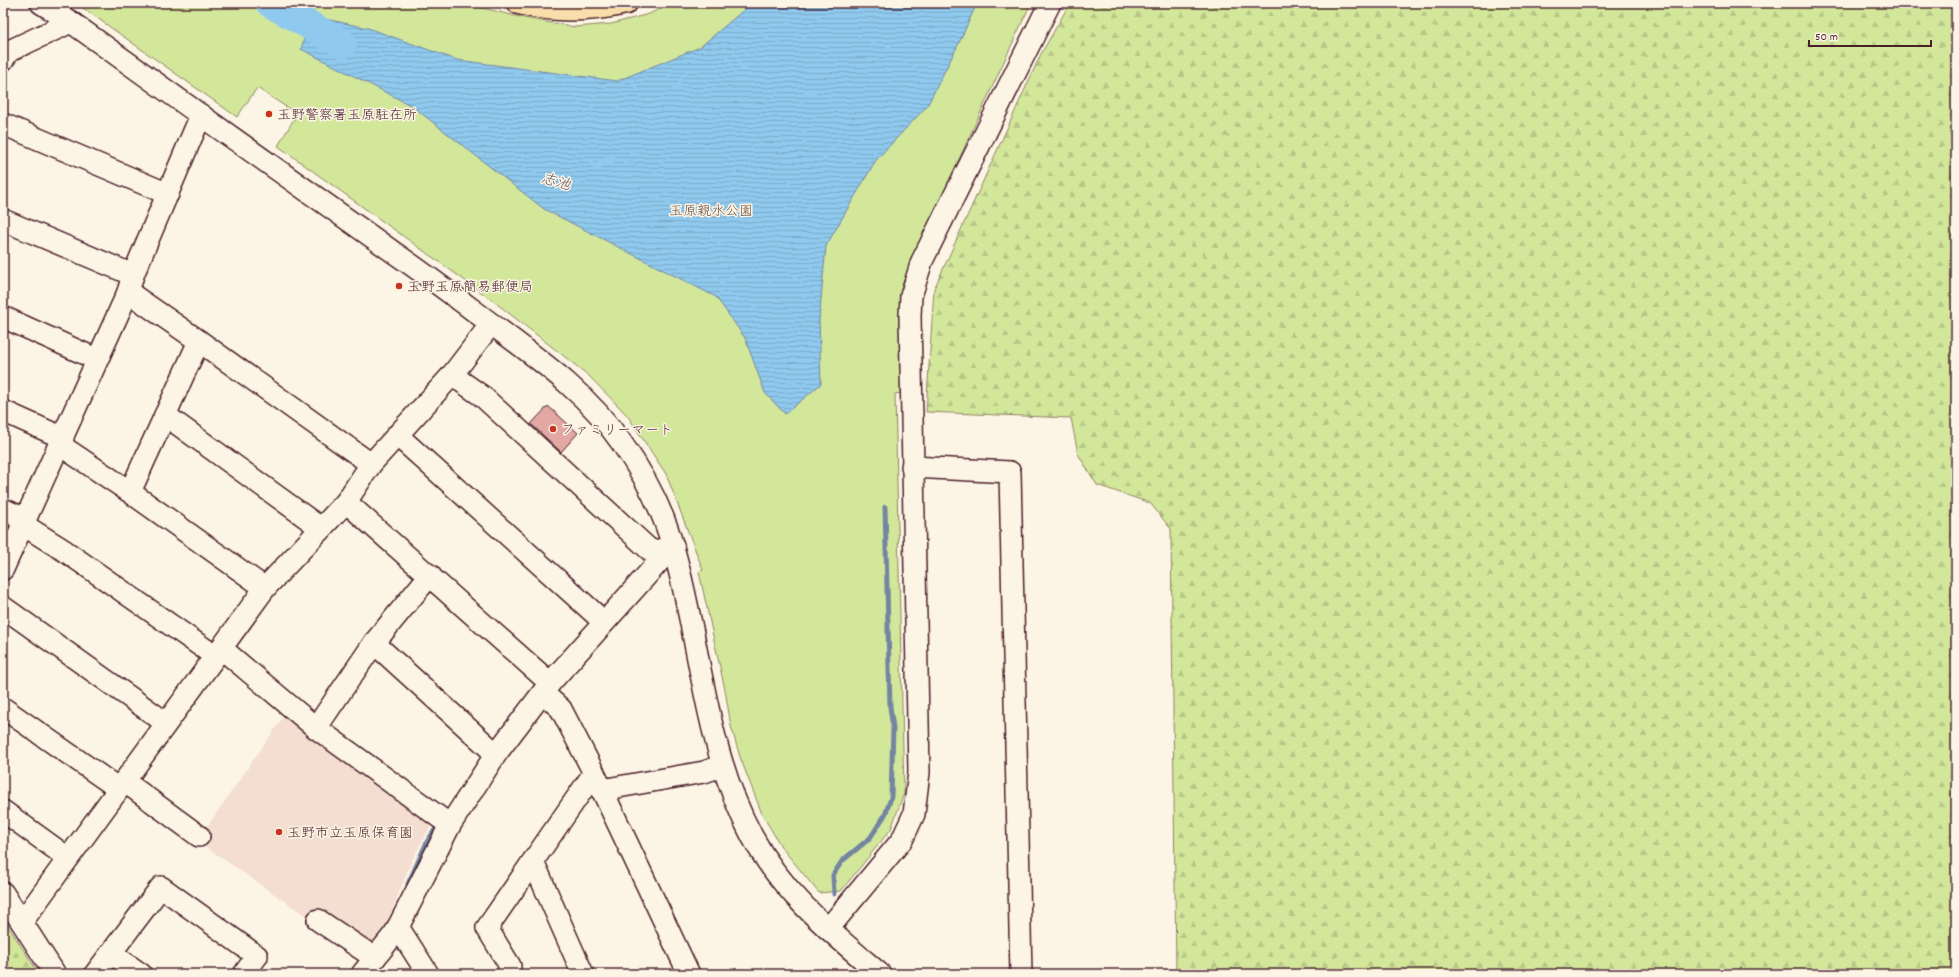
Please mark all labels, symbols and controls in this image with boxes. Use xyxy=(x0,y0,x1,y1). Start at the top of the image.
scale bar xyxy=(1809,22,1931,48)
text: 50 m xyxy=(1815,29,1838,46)
place label: 玉野警察署玉原駐在所 xyxy=(277,106,417,126)
marker: 玉野警察署玉原駐在所 xyxy=(264,109,274,119)
water label: 志池 xyxy=(538,168,574,198)
park label: 玉原親水公園 xyxy=(669,202,753,222)
place label: 玉野玉原簡易郵便局 xyxy=(407,278,533,298)
marker: 玉野玉原簡易郵便局 xyxy=(394,281,404,291)
place label: ファミリーマート xyxy=(561,421,673,441)
marker: ファミリーマート xyxy=(548,424,558,434)
place label: 玉野市立玉原保育園 xyxy=(287,824,413,844)
marker: 玉野市立玉原保育園 xyxy=(274,827,284,837)

